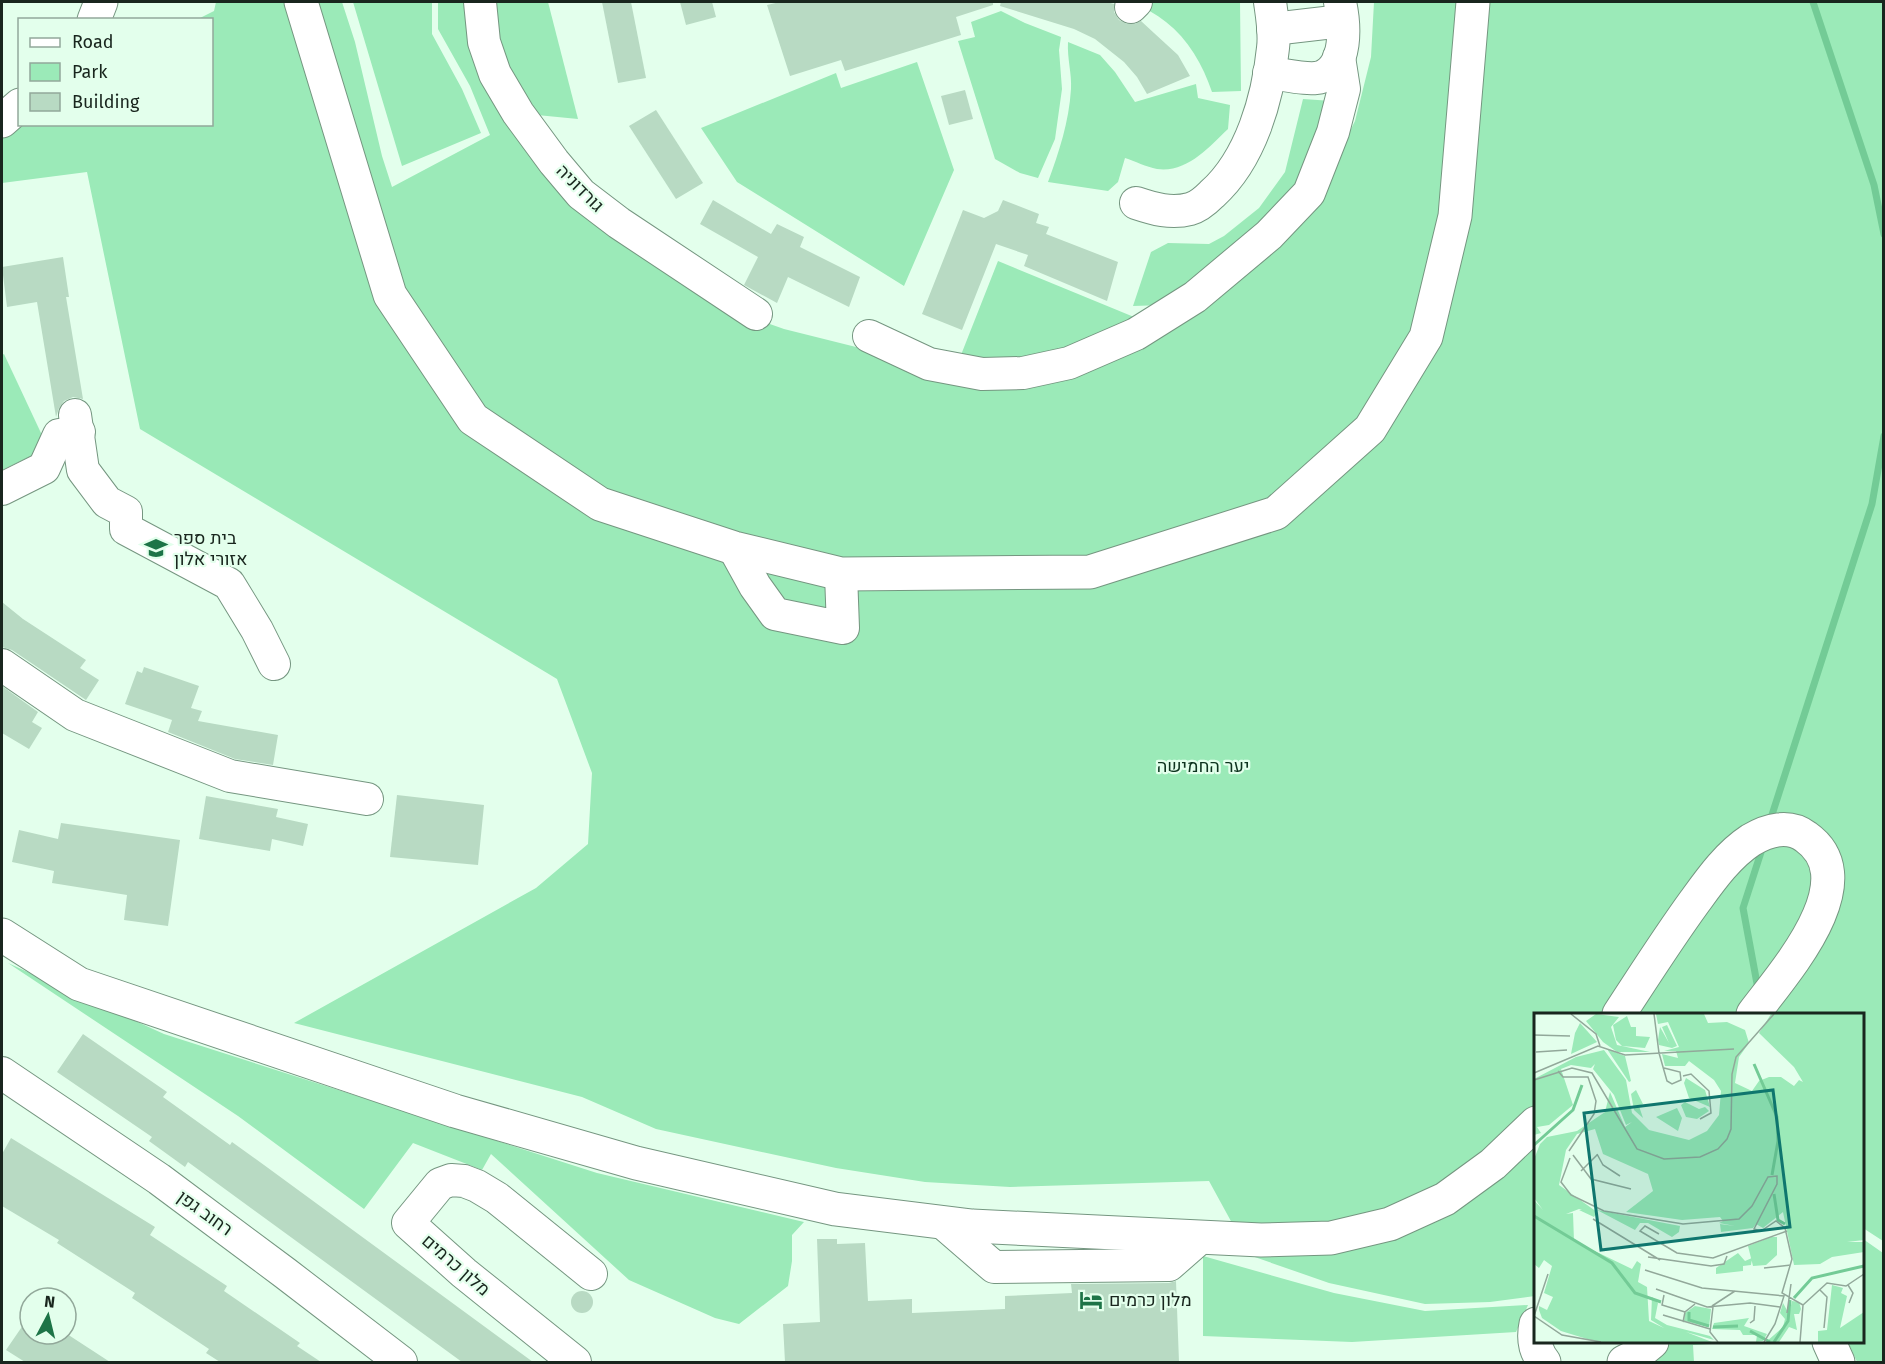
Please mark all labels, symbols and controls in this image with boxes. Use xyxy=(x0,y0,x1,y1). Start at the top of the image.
legend xyxy=(18,18,213,126)
text: Road xyxy=(72,31,114,53)
text: Park xyxy=(72,61,108,83)
text: Building xyxy=(72,91,140,113)
street label: גורדוניה xyxy=(552,160,608,216)
place label: בית ספר אזורי אלון xyxy=(174,527,248,570)
school or university icon: בית ספר אזורי אלון xyxy=(143,535,169,561)
park label: יער החמישה xyxy=(1157,755,1249,777)
inset map xyxy=(1534,1013,1864,1343)
street label: רחוב גפן xyxy=(173,1186,237,1240)
street label: מלון כרמים xyxy=(418,1230,494,1300)
north arrow xyxy=(18,1286,78,1346)
hotel icon: מלון כרמים xyxy=(1078,1287,1104,1313)
place label: מלון כרמים xyxy=(1109,1289,1192,1311)
text: N xyxy=(43,1292,56,1312)

